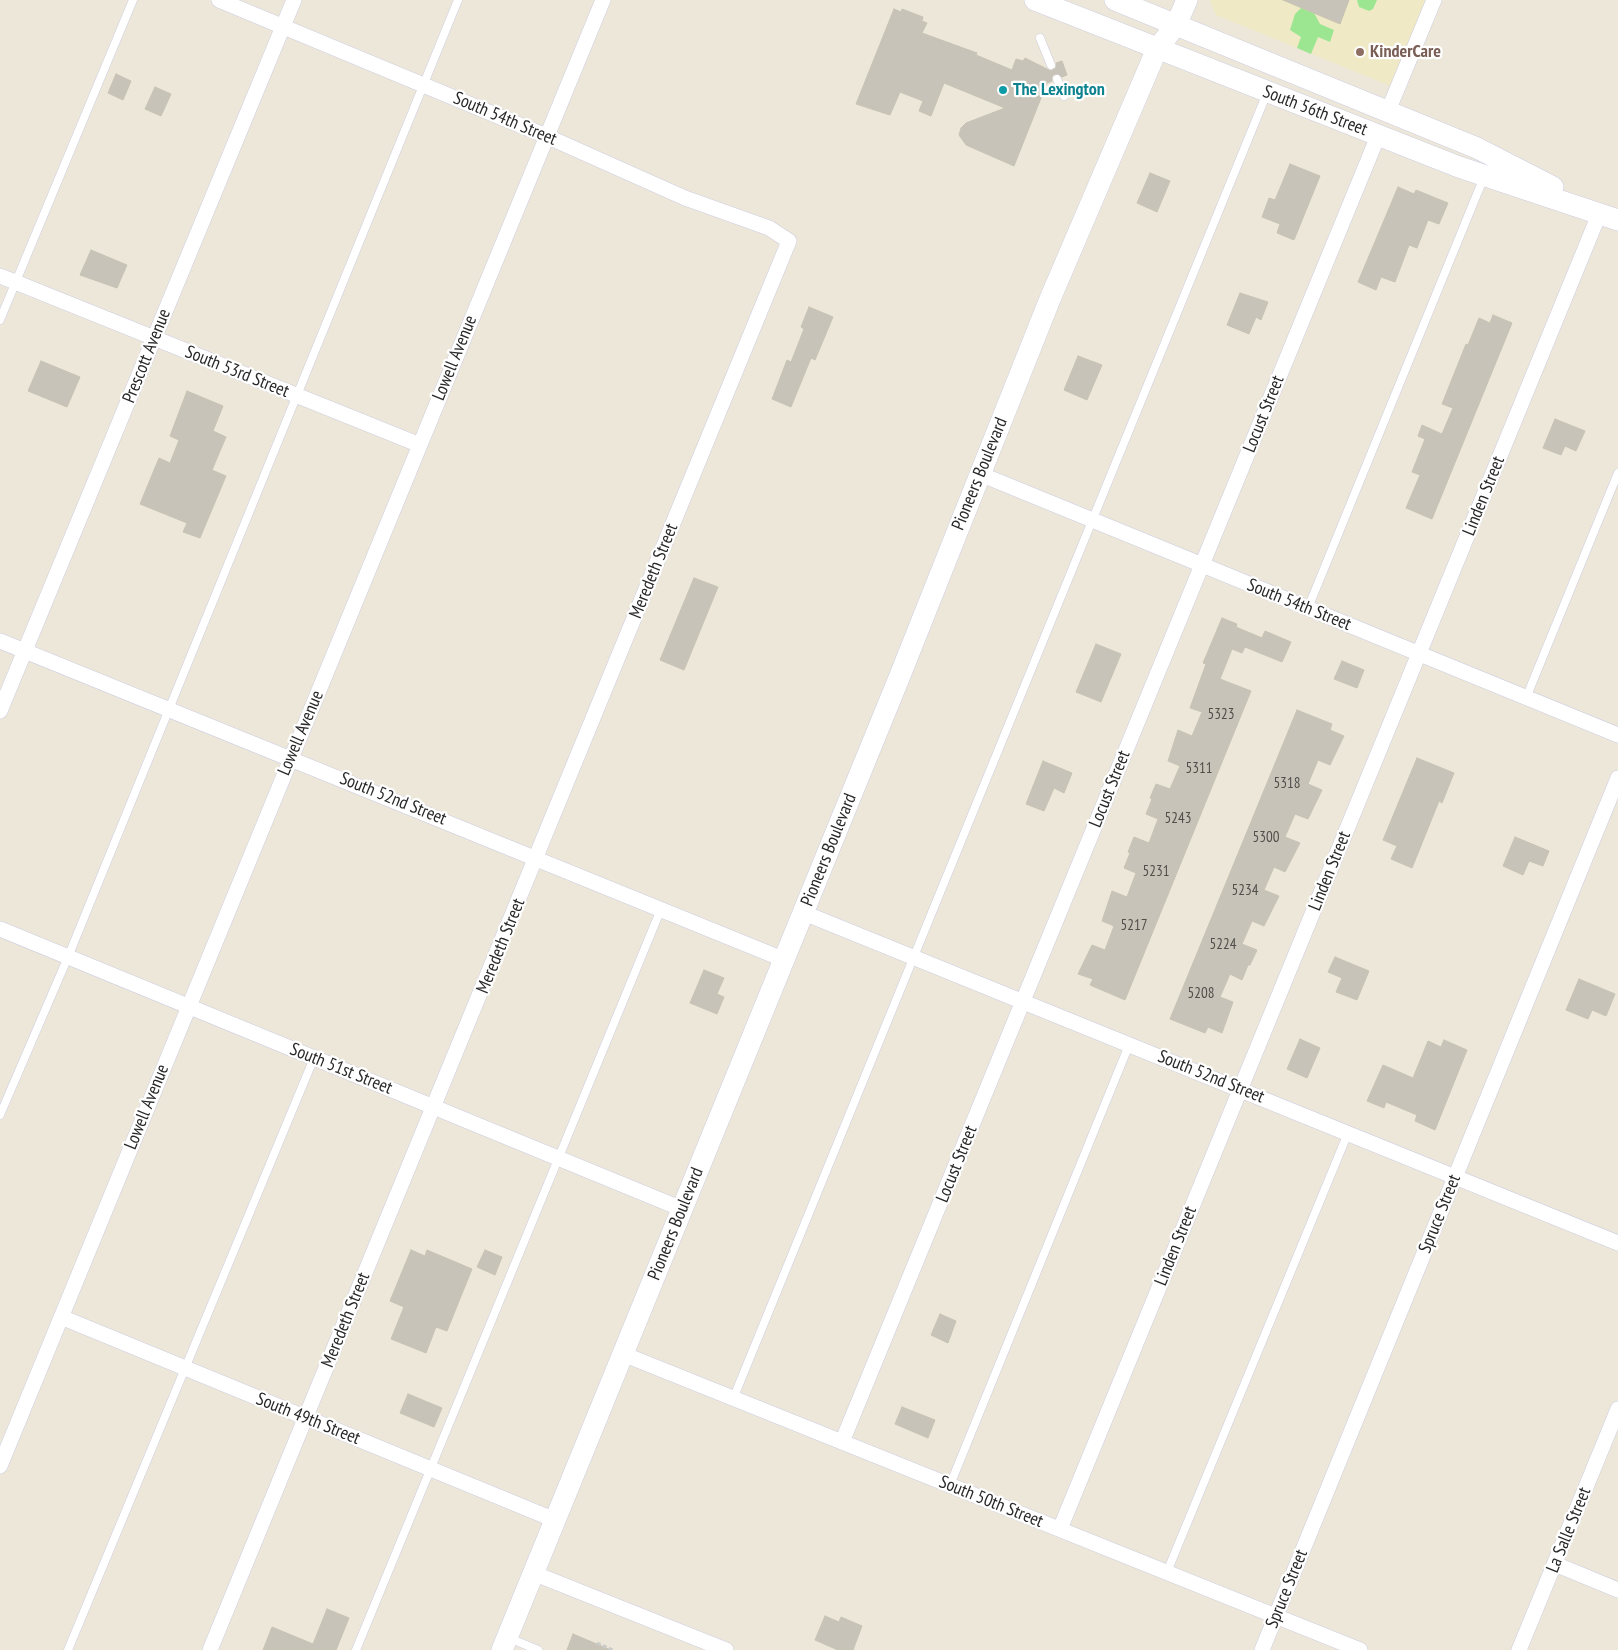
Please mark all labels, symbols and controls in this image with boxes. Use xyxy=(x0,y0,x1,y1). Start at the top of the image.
place label: KinderCare xyxy=(1370,41,1441,63)
marker: KinderCare xyxy=(1354,46,1366,58)
place label: The Lexington xyxy=(1013,79,1105,101)
street label: South 56th Street xyxy=(1260,81,1370,141)
marker: The Lexington xyxy=(997,84,1009,96)
street label: South 54th Street xyxy=(450,88,560,150)
street label: Prescott Avenue xyxy=(118,306,176,406)
street label: Lowell Avenue xyxy=(428,312,482,404)
street label: South 53rd Street xyxy=(182,341,292,403)
street label: Locust Street xyxy=(1239,373,1289,455)
street label: Pioneers Boulevard xyxy=(948,415,1012,533)
street label: Linden Street xyxy=(1458,453,1510,539)
street label: Meredeth Street xyxy=(625,520,683,622)
street label: South 54th Street xyxy=(1244,574,1354,636)
street label: Lowell Avenue xyxy=(273,687,329,779)
house number: 5323 xyxy=(1208,706,1234,724)
street label: Locust Street xyxy=(1085,748,1135,830)
house number: 5311 xyxy=(1186,760,1212,778)
street label: South 52nd Street xyxy=(337,768,449,830)
house number: 5318 xyxy=(1274,775,1300,793)
street label: Pioneers Boulevard xyxy=(797,791,861,909)
house number: 5243 xyxy=(1165,810,1191,828)
street label: Linden Street xyxy=(1304,828,1356,914)
house number: 5300 xyxy=(1253,829,1279,847)
house number: 5231 xyxy=(1143,863,1169,881)
house number: 5234 xyxy=(1232,882,1258,900)
street label: Meredeth Street xyxy=(472,895,530,997)
house number: 5217 xyxy=(1121,917,1147,935)
house number: 5224 xyxy=(1210,936,1236,954)
house number: 5208 xyxy=(1188,985,1214,1003)
street label: South 51st Street xyxy=(287,1039,395,1099)
street label: South 52nd Street xyxy=(1155,1046,1267,1108)
street label: Lowell Avenue xyxy=(120,1061,174,1153)
street label: Locust Street xyxy=(932,1123,982,1205)
street label: Pioneers Boulevard xyxy=(644,1165,708,1283)
street label: Spruce Street xyxy=(1414,1172,1466,1256)
street label: Linden Street xyxy=(1150,1203,1202,1289)
street label: Meredeth Street xyxy=(317,1269,375,1371)
street label: South 49th Street xyxy=(253,1388,363,1450)
street label: South 50th Street xyxy=(936,1471,1046,1533)
street label: La Salle Street xyxy=(1542,1484,1596,1576)
street label: Spruce Street xyxy=(1261,1547,1313,1631)

